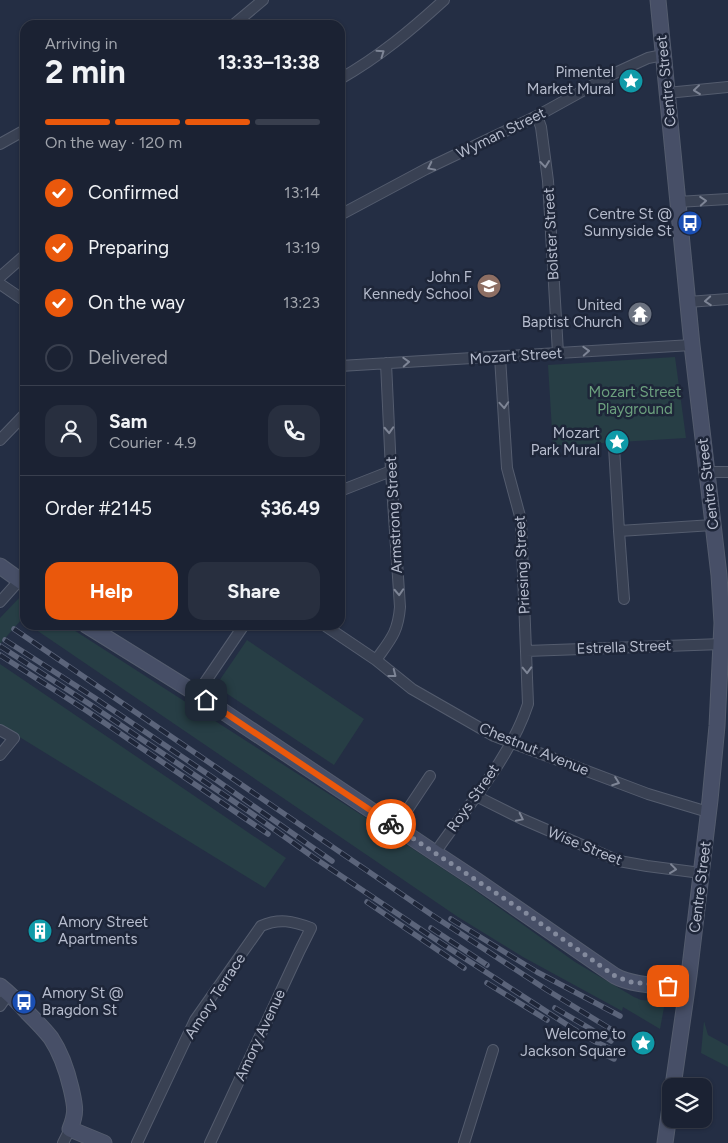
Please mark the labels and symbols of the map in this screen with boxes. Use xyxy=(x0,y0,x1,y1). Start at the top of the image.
street label: Centre Street xyxy=(652,34,680,128)
one-way arrow xyxy=(375,50,385,59)
place label: Pimentel Market Mural xyxy=(527,63,614,98)
place icon: Pimentel Market Mural xyxy=(618,68,644,94)
one-way arrow xyxy=(693,84,701,95)
street label: Wyman Street xyxy=(454,104,549,162)
one-way arrow xyxy=(540,160,550,168)
one-way arrow xyxy=(427,161,436,171)
street label: Bolster Street xyxy=(540,187,562,281)
one-way arrow xyxy=(699,195,707,206)
place label: Centre St @ Sunnyside St xyxy=(584,205,672,240)
bus stop icon: Centre St @ Sunnyside St xyxy=(677,210,703,236)
place label: John F Kennedy School xyxy=(363,268,472,303)
school or university icon: John F Kennedy School xyxy=(476,273,502,299)
one-way arrow xyxy=(703,295,711,306)
place label: United Baptist Church xyxy=(522,296,622,331)
temple icon: United Baptist Church xyxy=(627,301,653,327)
street label: Mozart Street xyxy=(469,344,563,368)
one-way arrow xyxy=(582,346,590,357)
one-way arrow xyxy=(402,357,410,368)
park label: Mozart Street Playground xyxy=(589,383,682,418)
one-way arrow xyxy=(498,401,509,409)
place label: Mozart Park Mural xyxy=(531,424,600,459)
one-way arrow xyxy=(384,426,395,434)
place icon: Mozart Park Mural xyxy=(604,429,630,455)
street label: Centre Street xyxy=(693,437,723,531)
street label: Armstrong Street xyxy=(382,456,406,574)
street label: Priesing Street xyxy=(510,515,534,615)
one-way arrow xyxy=(393,588,404,596)
street label: Estrella Street xyxy=(576,636,672,658)
one-way arrow xyxy=(521,667,532,675)
one-way arrow xyxy=(387,668,396,677)
pin xyxy=(185,679,227,721)
street label: Chestnut Avenue xyxy=(476,719,592,779)
street label: Roys Street xyxy=(443,760,503,835)
one-way arrow xyxy=(612,776,620,786)
courier xyxy=(366,799,416,849)
one-way arrow xyxy=(515,812,524,822)
street label: Wise Street xyxy=(545,823,625,869)
street label: Centre Street xyxy=(685,840,715,934)
one-way arrow xyxy=(669,863,677,874)
place label: Amory Street Apartments xyxy=(58,913,149,948)
building icon: Amory Street Apartments xyxy=(27,918,53,944)
street label: Amory Terrace xyxy=(181,950,249,1042)
pin xyxy=(647,965,689,1007)
place label: Amory St @ Bragdon St xyxy=(42,984,124,1019)
street label: Amory Avenue xyxy=(231,986,289,1084)
bus stop icon: Amory St @ Bragdon St xyxy=(11,989,37,1015)
place label: Welcome to Jackson Square xyxy=(520,1025,626,1060)
place icon: Welcome to Jackson Square xyxy=(630,1030,656,1056)

